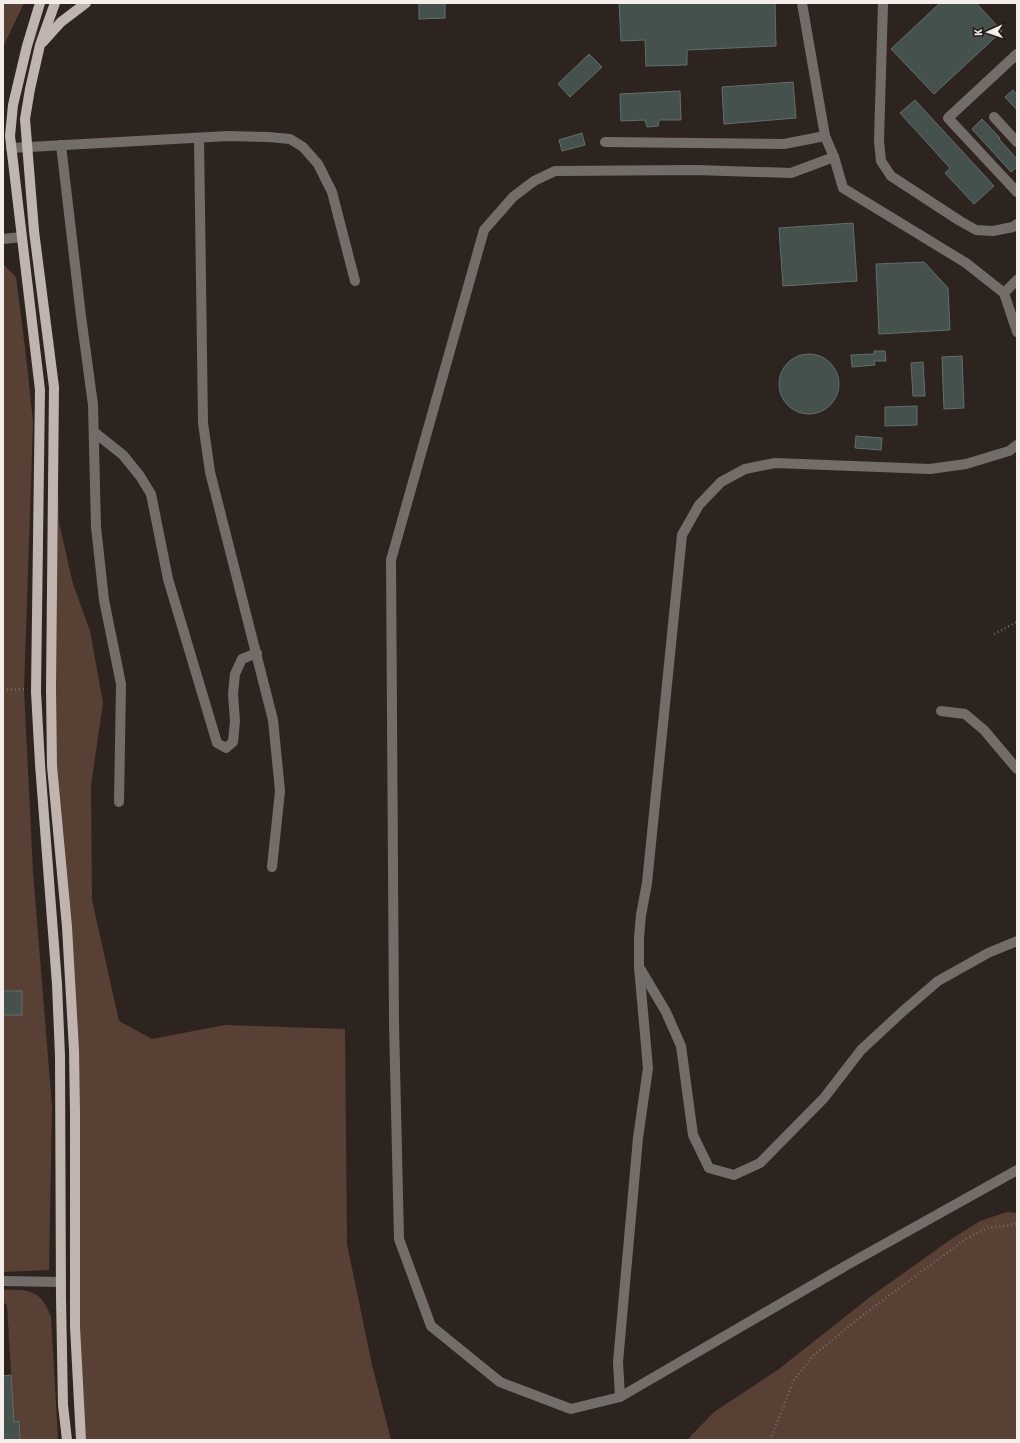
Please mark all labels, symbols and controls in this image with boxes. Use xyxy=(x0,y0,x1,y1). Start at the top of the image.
north arrow xyxy=(968,12,1008,52)
text: K xyxy=(972,28,985,36)

